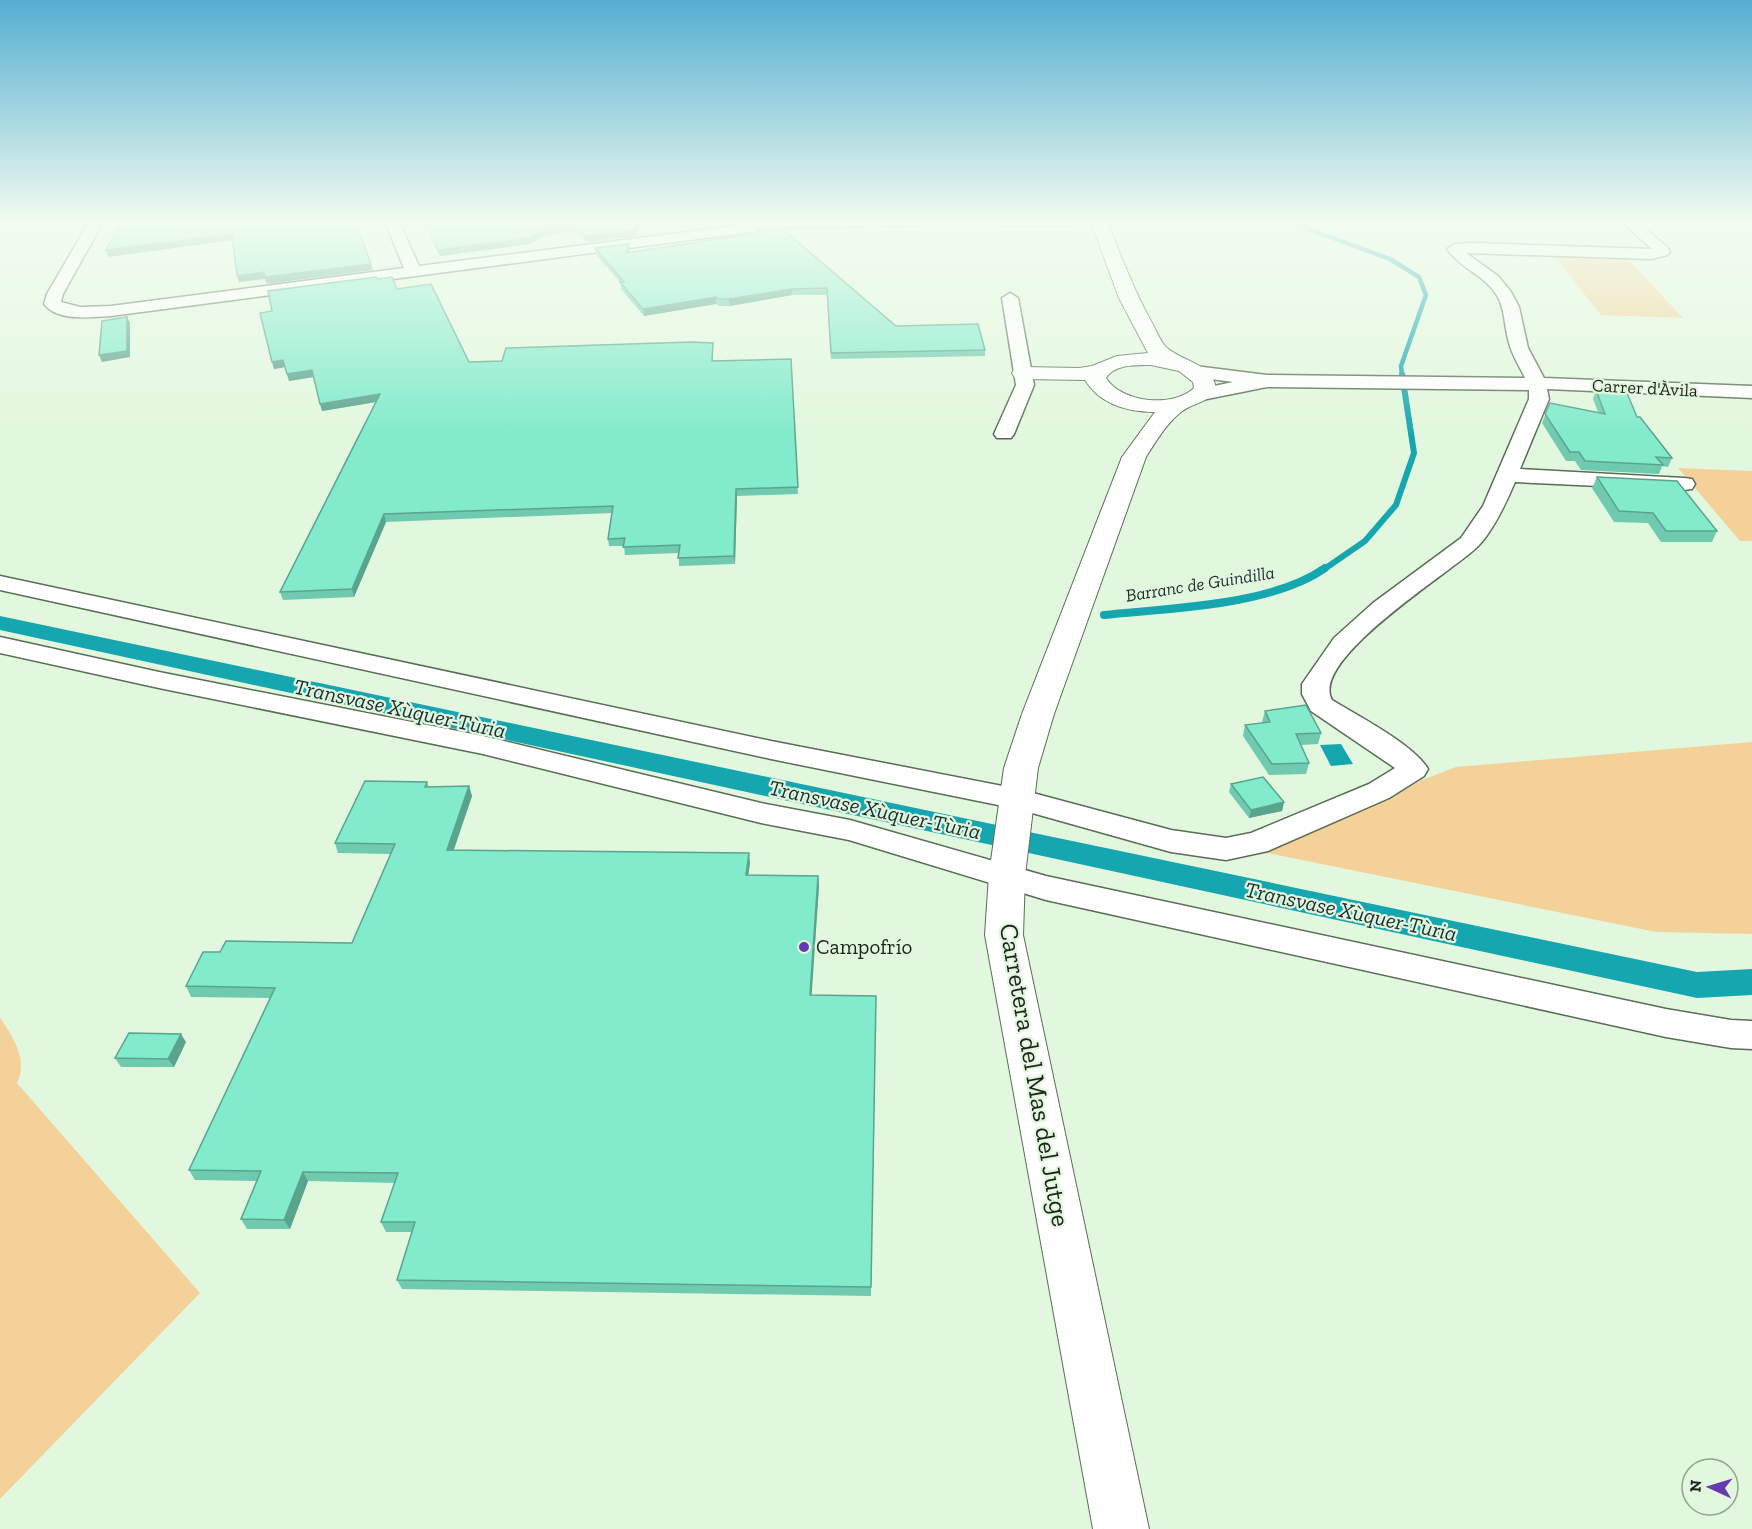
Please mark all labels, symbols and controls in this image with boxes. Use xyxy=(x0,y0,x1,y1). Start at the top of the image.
street label: Carrer d'Àvila xyxy=(1592,374,1699,402)
water label: Barranc de Guindilla xyxy=(1124,561,1276,607)
water label: Transvase Xùquer-Tùria xyxy=(291,673,508,744)
water label: Transvase Xùquer-Tùria xyxy=(766,774,983,845)
water label: Transvase Xùquer-Tùria xyxy=(1242,876,1459,947)
street label: Carretera del Mas del Jutge xyxy=(993,921,1077,1229)
place label: Campofrío xyxy=(816,934,912,959)
marker: Campofrío xyxy=(797,940,811,954)
north arrow xyxy=(1680,1457,1740,1517)
text: N xyxy=(1686,1479,1705,1493)

